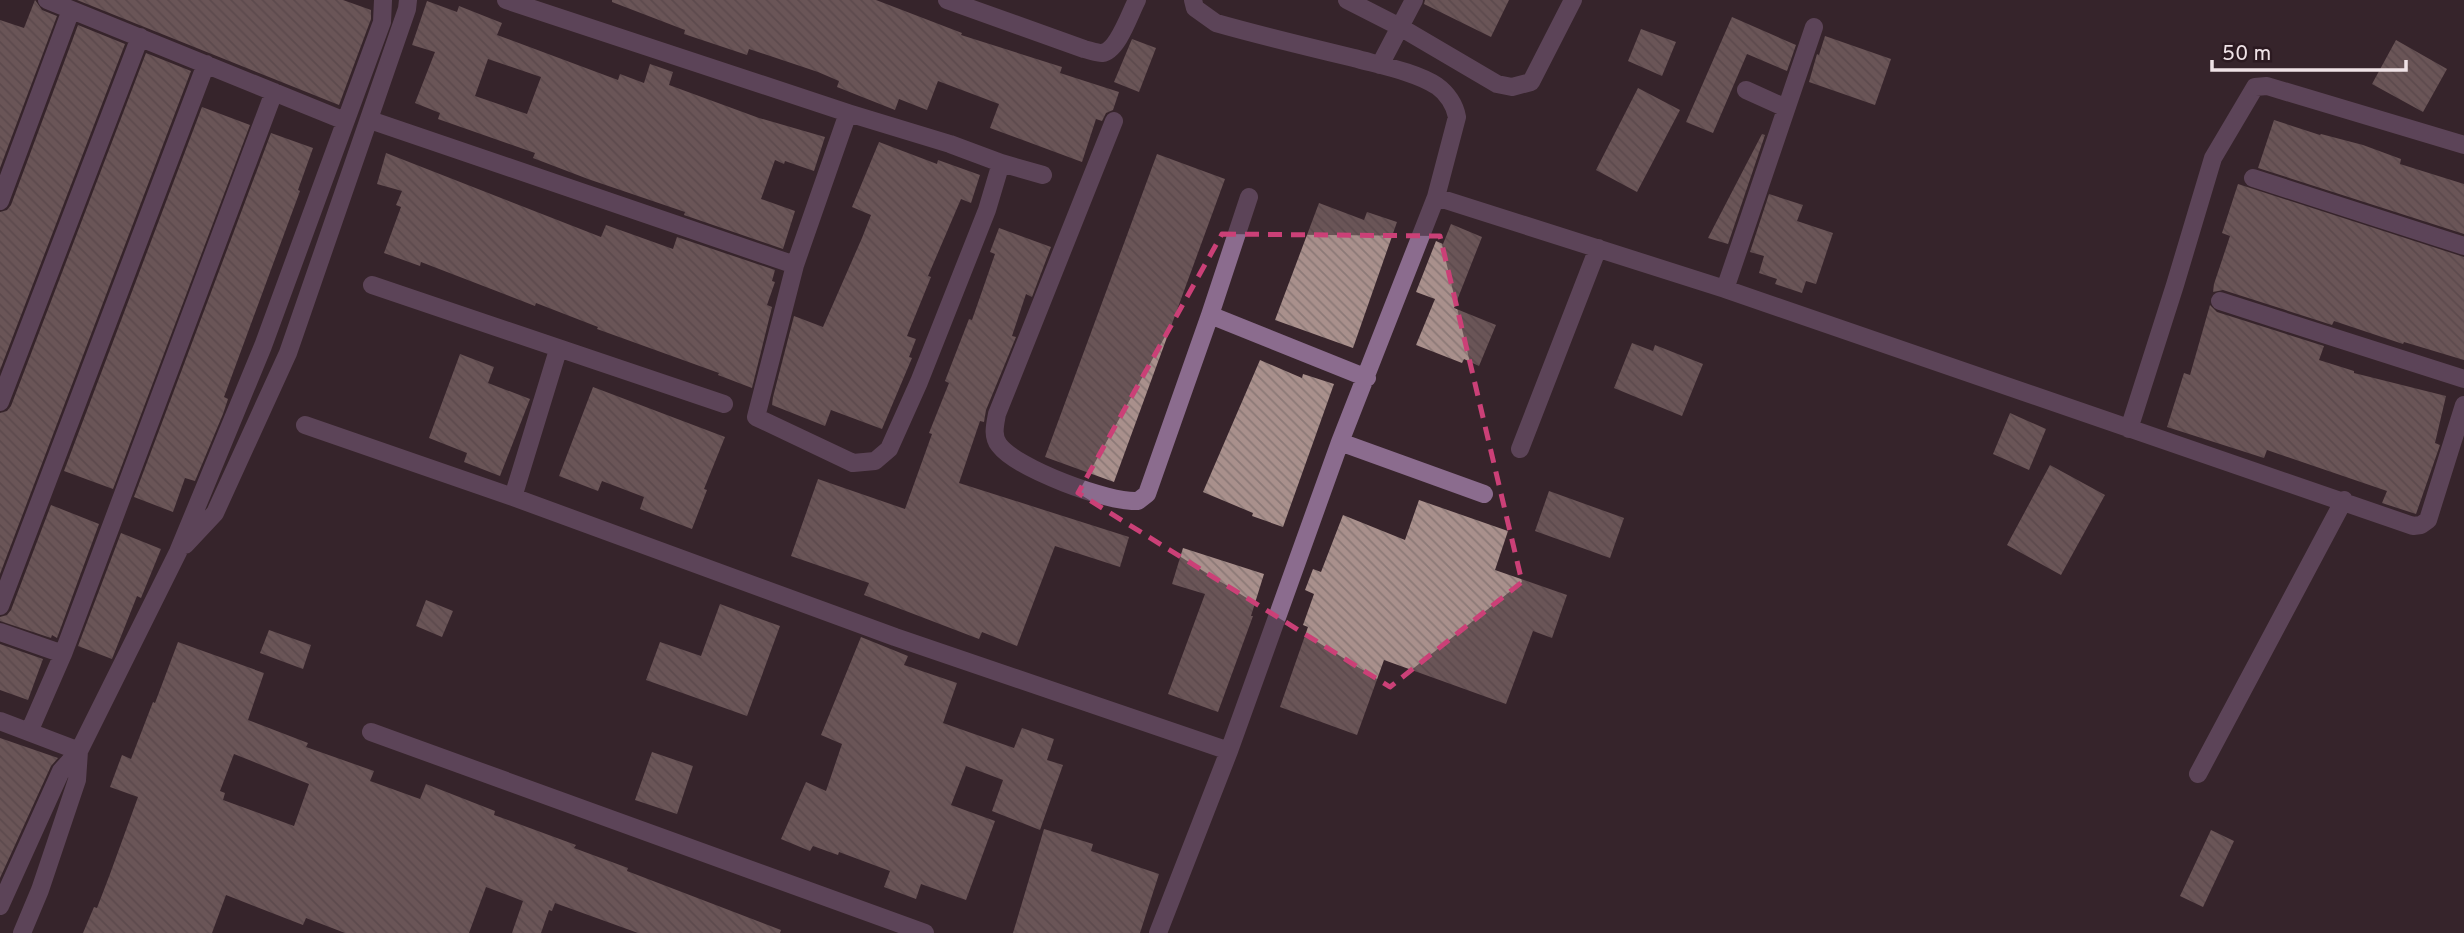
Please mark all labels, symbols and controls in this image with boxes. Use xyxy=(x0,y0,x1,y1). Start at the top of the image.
scale bar xyxy=(2212,28,2406,72)
text: 50 m xyxy=(2222,41,2271,68)

